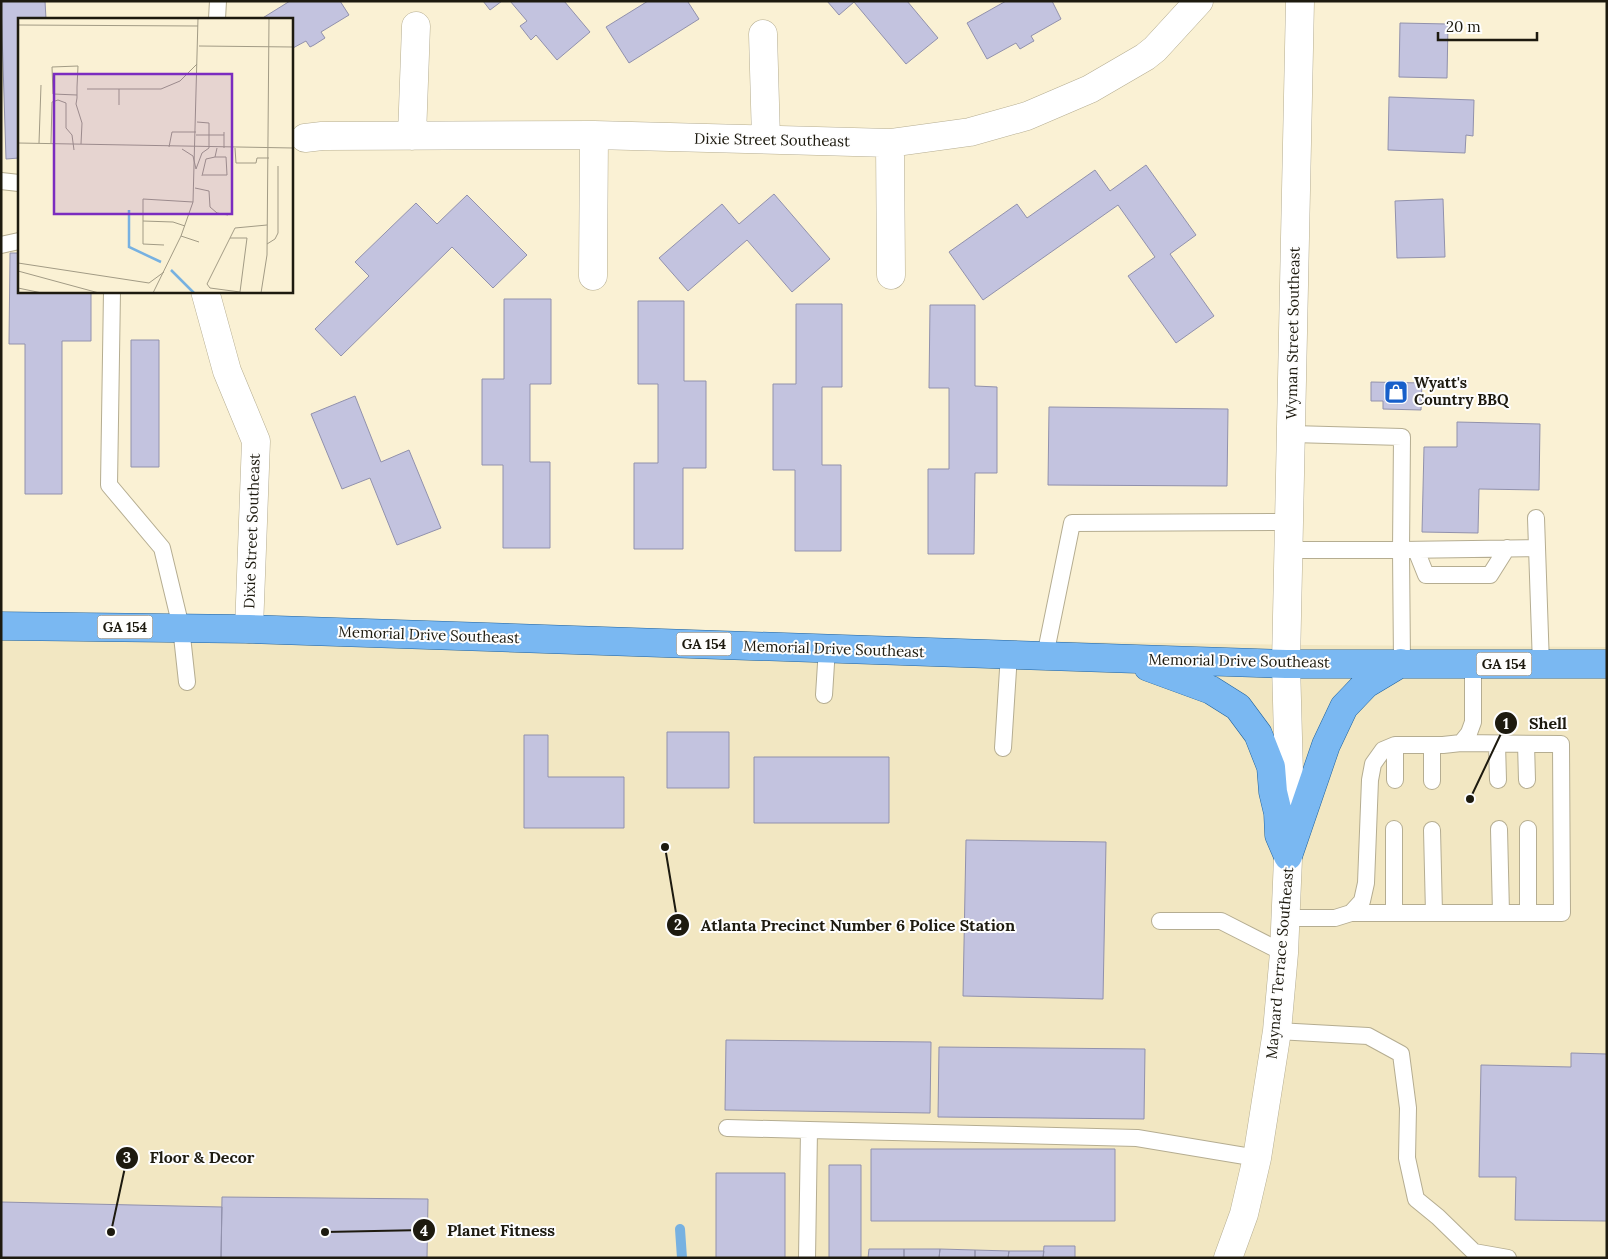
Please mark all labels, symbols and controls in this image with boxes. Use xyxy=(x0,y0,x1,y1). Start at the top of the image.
scale bar xyxy=(1438,10,1537,42)
text: 20 m xyxy=(1446,17,1481,36)
inset map xyxy=(18,18,292,292)
street label: Dixie Street Southeast xyxy=(694,129,850,150)
street label: Wyman Street Southeast xyxy=(1281,246,1304,420)
place label: Wyatt's Country BBQ xyxy=(1414,373,1509,409)
shop icon: Wyatt's Country BBQ xyxy=(1383,379,1409,405)
street label: Dixie Street Southeast xyxy=(239,453,264,609)
road number: GA 154 xyxy=(98,616,152,638)
street label: Memorial Drive Southeast xyxy=(338,622,520,647)
road number: GA 154 xyxy=(676,633,732,656)
street label: Memorial Drive Southeast xyxy=(743,636,925,661)
street label: Memorial Drive Southeast xyxy=(1148,649,1330,672)
road number: GA 154 xyxy=(1476,652,1532,676)
callout: Shell xyxy=(1494,708,1577,739)
text: Shell xyxy=(1529,713,1567,733)
text: 1 xyxy=(1503,714,1509,733)
street label: Maynard Terrace Southeast xyxy=(1262,866,1297,1060)
callout: Atlanta Precinct Number 6 Police Station xyxy=(666,910,1025,941)
text: 2 xyxy=(674,915,682,934)
text: Atlanta Precinct Number 6 Police Station xyxy=(701,915,1015,935)
callout: Floor & Decor xyxy=(114,1142,264,1173)
text: Floor & Decor xyxy=(150,1147,255,1167)
text: 3 xyxy=(123,1148,131,1167)
callout: Planet Fitness xyxy=(412,1215,565,1246)
text: Planet Fitness xyxy=(447,1220,555,1240)
text: 4 xyxy=(420,1221,428,1240)

